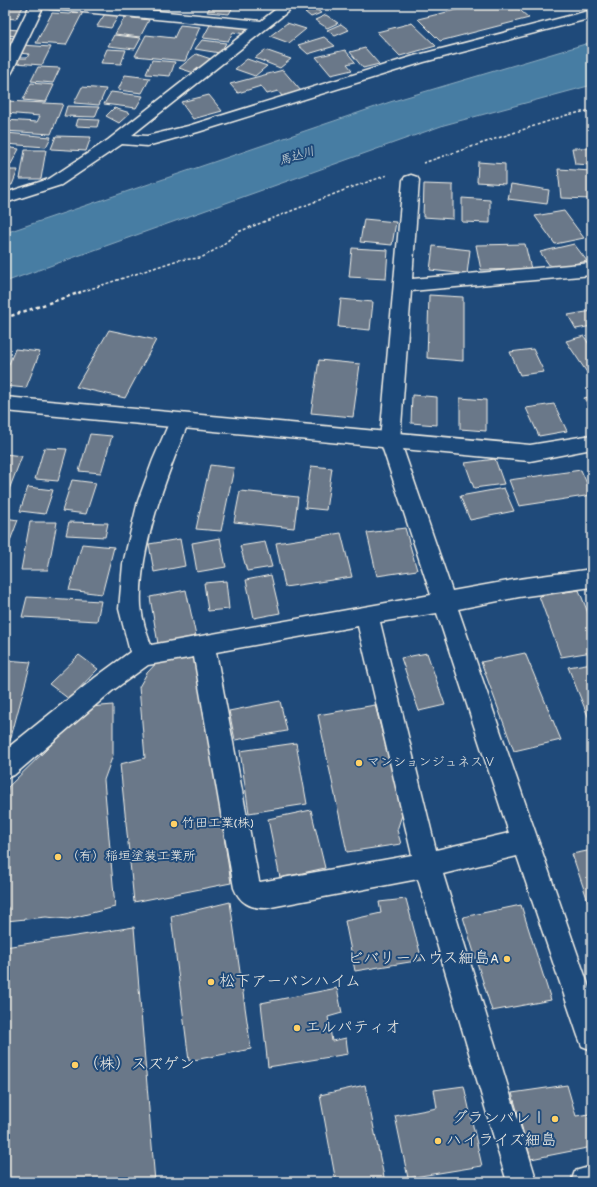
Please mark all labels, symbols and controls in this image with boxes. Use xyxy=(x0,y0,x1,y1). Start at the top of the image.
water label: 馬込川 xyxy=(277,144,317,170)
place label: マンションジュネスⅤ xyxy=(367,754,496,773)
marker: マンションジュネスⅤ xyxy=(354,758,364,768)
place label: 竹田工業(株) xyxy=(182,815,254,834)
marker: 竹田工業(株) xyxy=(169,819,179,829)
place label: （有）稲垣塗装工業所 xyxy=(66,848,196,867)
marker: （有）稲垣塗装工業所 xyxy=(53,852,63,862)
place label: ビバリーハウス細島A xyxy=(347,948,499,971)
marker: ビバリーハウス細島A xyxy=(502,954,512,964)
place label: 松下アーバンハイム xyxy=(219,971,361,994)
marker: 松下アーバンハイム xyxy=(206,977,216,987)
place label: エルパティオ xyxy=(305,1017,401,1040)
marker: エルパティオ xyxy=(292,1023,302,1033)
place label: （株）スズゲン xyxy=(83,1054,195,1077)
marker: （株）スズゲン xyxy=(70,1060,80,1070)
place label: グランパレⅠ xyxy=(452,1108,547,1131)
marker: グランパレⅠ xyxy=(550,1114,560,1124)
place label: ハイライズ細島 xyxy=(446,1130,557,1153)
marker: ハイライズ細島 xyxy=(433,1136,443,1146)

